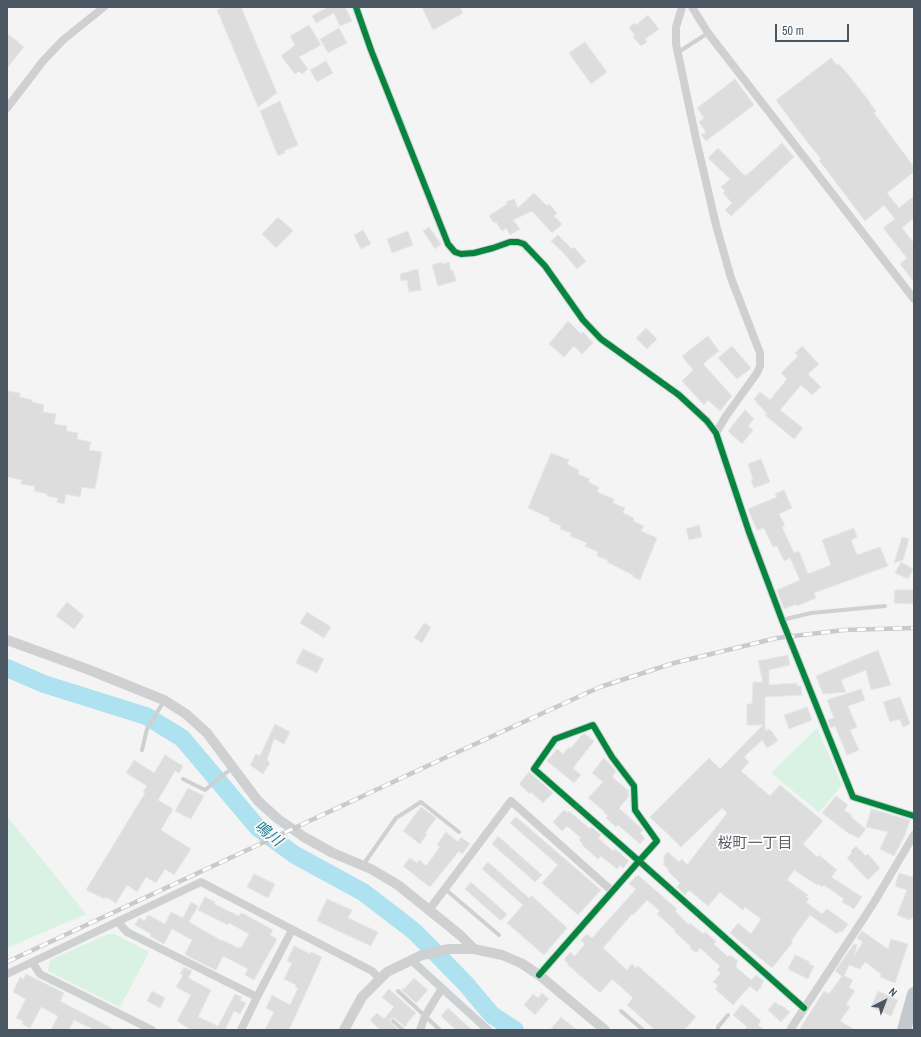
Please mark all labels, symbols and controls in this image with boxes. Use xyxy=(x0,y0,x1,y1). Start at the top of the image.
scale bar xyxy=(777,16,851,42)
text: 50 m xyxy=(782,23,804,39)
water label: 鳴川 xyxy=(251,818,285,850)
district label: 桜町一丁目 xyxy=(718,835,792,853)
north arrow xyxy=(865,981,905,1021)
text: N xyxy=(886,985,900,999)

